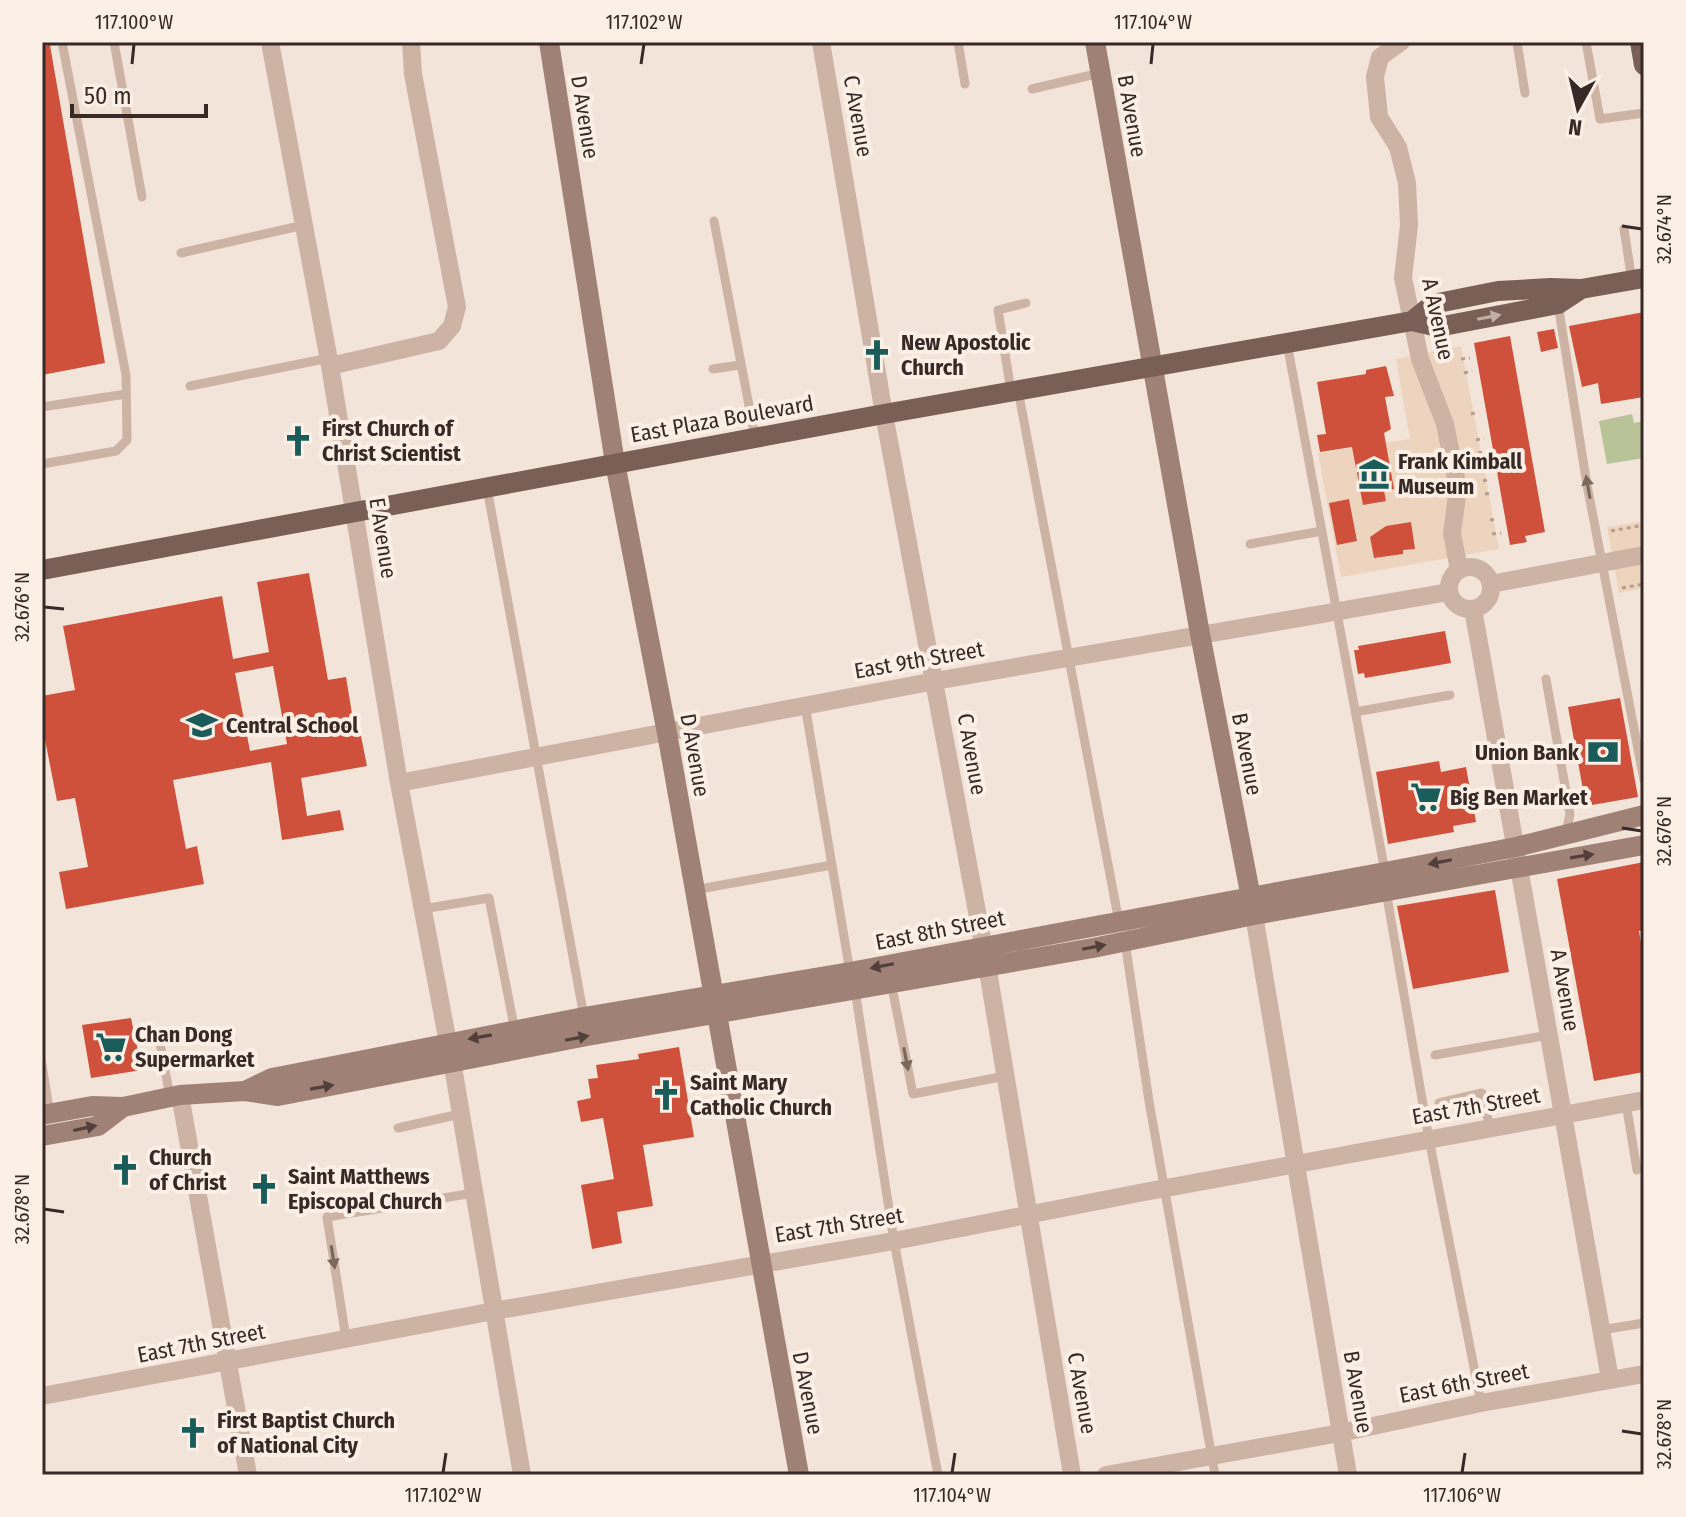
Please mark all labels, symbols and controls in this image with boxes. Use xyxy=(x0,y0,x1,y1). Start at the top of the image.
text: 117.100°W xyxy=(95,10,173,34)
text: 117.102°W xyxy=(606,10,682,34)
text: 117.104°W xyxy=(1114,10,1192,34)
scale bar xyxy=(72,68,206,118)
north arrow xyxy=(1538,68,1618,148)
street label: D Avenue xyxy=(565,73,605,161)
street label: C Avenue xyxy=(838,73,878,159)
street label: B Avenue xyxy=(1111,73,1153,159)
text: 50 m xyxy=(84,82,132,110)
text: N xyxy=(1567,113,1584,142)
text: 32.674°N xyxy=(1652,194,1676,264)
street label: A Avenue xyxy=(1416,276,1460,362)
one-way arrow xyxy=(1476,311,1501,323)
place label: New Apostolic Church xyxy=(901,329,1031,381)
church icon: New Apostolic Church xyxy=(860,338,894,372)
street label: East Plaza Boulevard xyxy=(628,390,816,448)
place label: First Church of Christ Scientist xyxy=(322,415,461,467)
church icon: First Church of Christ Scientist xyxy=(281,424,315,458)
place label: Frank Kimball Museum xyxy=(1398,448,1523,500)
museum icon: Frank Kimball Museum xyxy=(1357,457,1391,491)
one-way arrow xyxy=(1581,474,1593,499)
street label: E Avenue xyxy=(363,496,403,580)
text: 32.676°N xyxy=(10,572,34,642)
street label: East 9th Street xyxy=(852,635,987,685)
school or university icon: Central School xyxy=(185,708,219,742)
street label: D Avenue xyxy=(674,711,716,799)
street label: C Avenue xyxy=(952,711,992,797)
street label: B Avenue xyxy=(1226,711,1268,797)
place label: Central School xyxy=(226,712,359,739)
bank icon: Union Bank xyxy=(1586,735,1620,769)
place label: Union Bank xyxy=(1475,739,1580,766)
supermarket icon: Big Ben Market xyxy=(1409,780,1443,814)
place label: Big Ben Market xyxy=(1450,784,1588,811)
text: 32.676°N xyxy=(1652,796,1676,866)
one-way arrow xyxy=(1570,849,1595,862)
one-way arrow xyxy=(1427,856,1452,868)
street label: East 8th Street xyxy=(873,904,1008,956)
one-way arrow xyxy=(1082,941,1107,953)
street label: A Avenue xyxy=(1545,947,1585,1033)
one-way arrow xyxy=(870,960,895,972)
place label: Chan Dong Supermarket xyxy=(135,1021,255,1073)
supermarket icon: Chan Dong Supermarket xyxy=(94,1030,128,1064)
one-way arrow xyxy=(565,1031,590,1043)
one-way arrow xyxy=(467,1032,492,1044)
one-way arrow xyxy=(900,1046,913,1071)
place label: Saint Mary Catholic Church xyxy=(690,1069,832,1121)
church icon: Saint Mary Catholic Church xyxy=(649,1078,683,1112)
one-way arrow xyxy=(310,1081,335,1093)
street label: East 7th Street xyxy=(1410,1081,1543,1131)
one-way arrow xyxy=(73,1121,98,1134)
place label: Church of Christ xyxy=(149,1144,227,1196)
church icon: Church of Christ xyxy=(108,1153,142,1187)
place label: Saint Matthews Episcopal Church xyxy=(288,1163,442,1215)
church icon: Saint Matthews Episcopal Church xyxy=(247,1172,281,1206)
text: 32.678°N xyxy=(10,1174,34,1244)
street label: East 7th Street xyxy=(773,1201,906,1248)
one-way arrow xyxy=(327,1245,340,1270)
street label: East 7th Street xyxy=(135,1317,268,1369)
street label: D Avenue xyxy=(787,1349,829,1437)
street label: B Avenue xyxy=(1337,1349,1379,1435)
street label: C Avenue xyxy=(1062,1350,1102,1436)
street label: East 6th Street xyxy=(1397,1357,1532,1409)
text: 32.678°N xyxy=(1652,1399,1676,1469)
place label: First Baptist Church of National City xyxy=(217,1407,395,1459)
church icon: First Baptist Church of National City xyxy=(176,1416,210,1450)
text: 117.102°W xyxy=(405,1483,481,1507)
text: 117.104°W xyxy=(913,1483,991,1507)
text: 117.106°W xyxy=(1423,1483,1501,1507)

